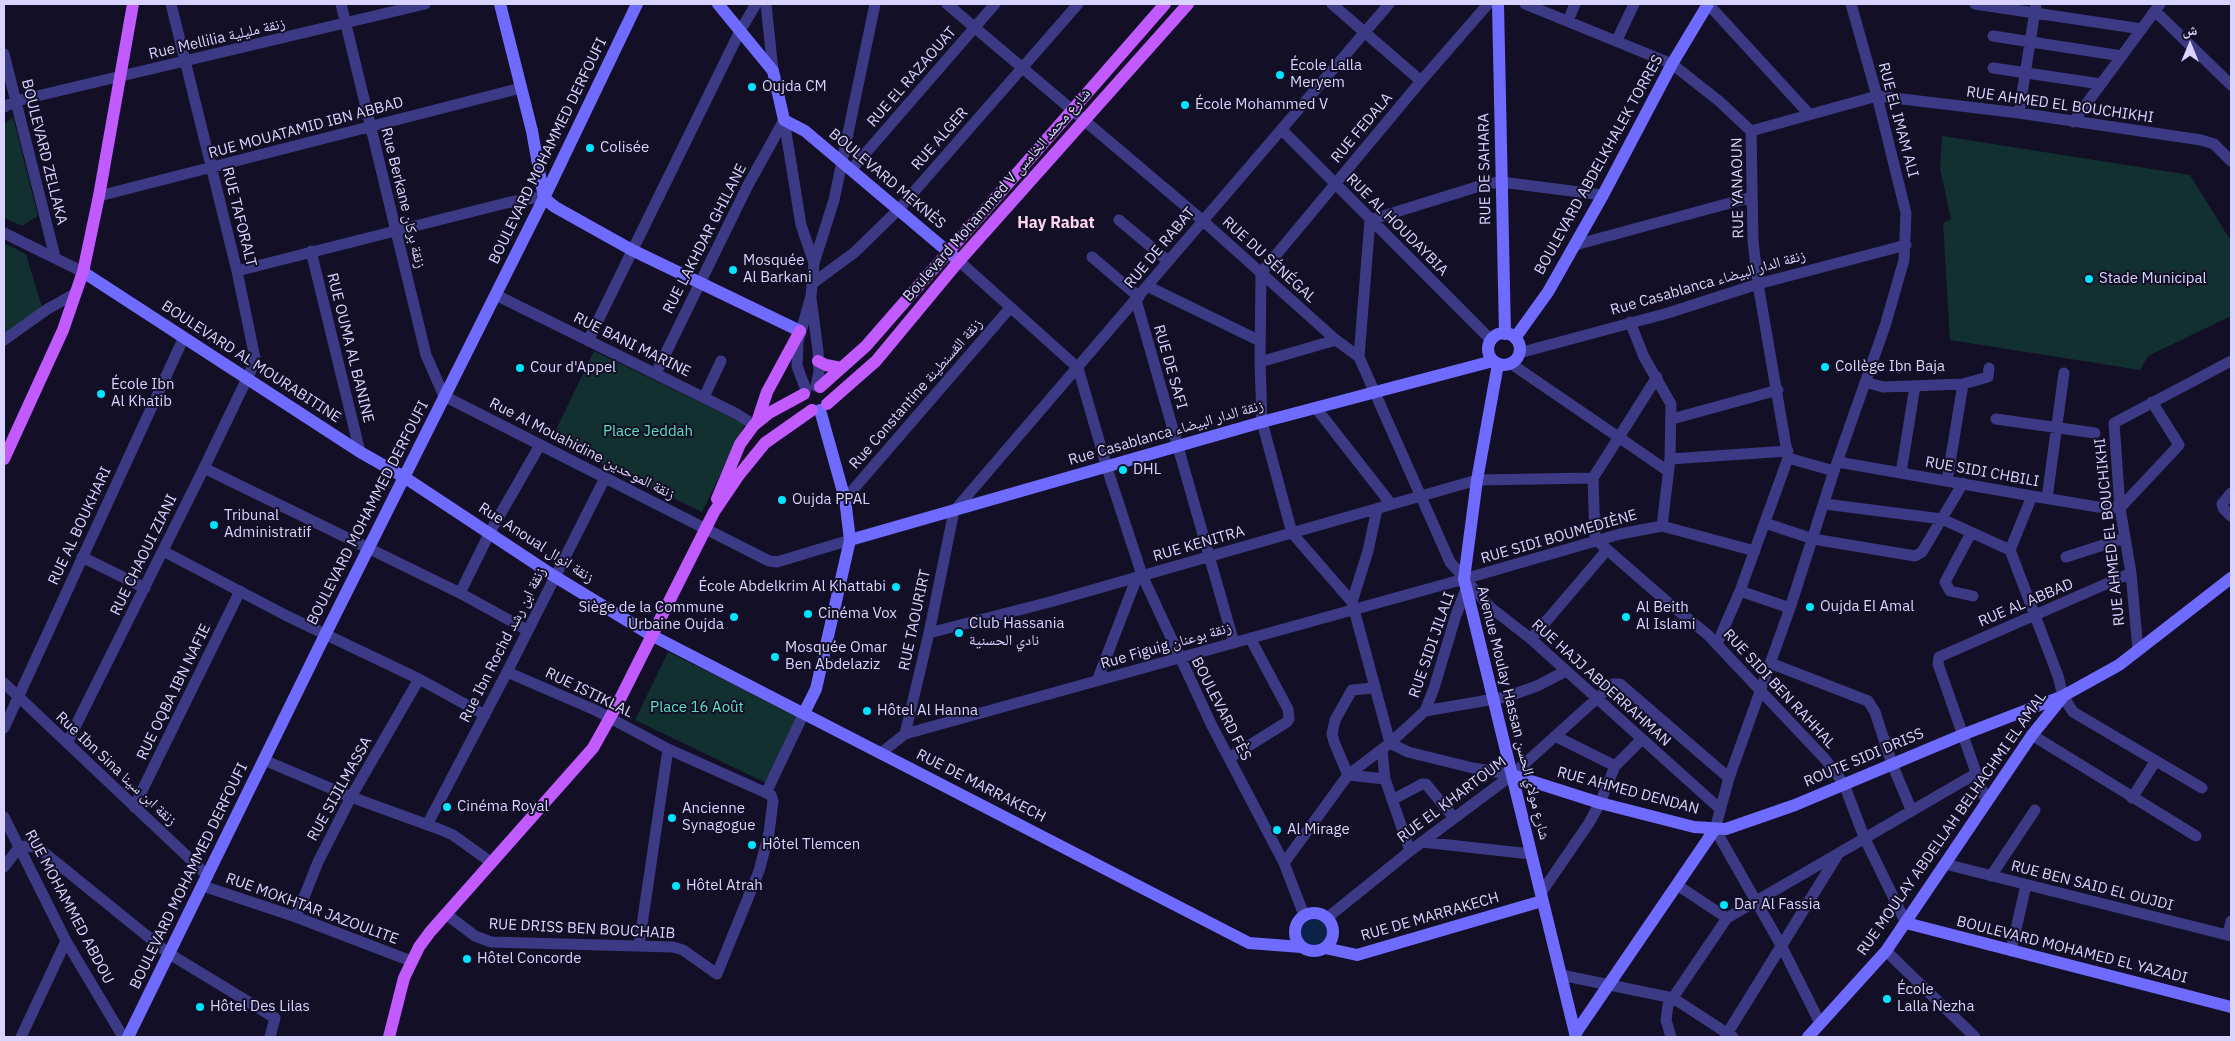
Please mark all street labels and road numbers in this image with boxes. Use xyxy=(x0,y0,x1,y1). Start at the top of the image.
street label: Rue Mellilia زنقة مليلية xyxy=(147,15,287,63)
street label: RUE EL RAZAOUAT xyxy=(864,23,960,131)
street label: BOULEVARD MOHAMMED DERFOUFI xyxy=(485,35,611,267)
street label: BOULEVARD ABDELKHALEK TORRES xyxy=(1531,52,1667,278)
street label: RUE EL IMAM ALI xyxy=(1874,61,1922,179)
street label: BOULEVARD ZELLAKA xyxy=(17,77,71,227)
street label: RUE AHMED EL BOUCHIKHI xyxy=(1965,83,2155,127)
street label: Boulevard Mohammed V شارع محمد الخامس xyxy=(899,85,1095,305)
street label: RUE FEDALA xyxy=(1327,89,1397,167)
street label: RUE MOUATAMID IBN ABBAD xyxy=(207,93,405,163)
street label: RUE ALGER xyxy=(908,104,972,174)
street label: RUE DE SAHARA xyxy=(1475,113,1495,225)
street label: BOULEVARD MEKNÈS xyxy=(825,125,949,233)
street label: Rue Berkane زنقة بركان xyxy=(377,126,429,270)
street label: RUE YANAOUN xyxy=(1728,137,1748,239)
street label: RUE LAKHDAR GHILANE xyxy=(659,161,751,317)
street label: RUE TAFORALT xyxy=(218,165,260,269)
street label: RUE AL HOUDAYBIA xyxy=(1342,170,1452,280)
street label: RUE DE RABAT xyxy=(1121,204,1199,292)
street label: RUE DU SÉNÉGAL xyxy=(1218,213,1320,307)
street label: Rue Casablanca زنقة الدار البيضاء xyxy=(1608,246,1808,320)
street label: RUE OUMA AL BANINE xyxy=(323,271,377,425)
street label: BOULEVARD AL MOURABITINE xyxy=(158,297,344,427)
street label: RUE BANI MARINE xyxy=(571,309,693,381)
street label: Rue Constantine زنقة القسنطينة xyxy=(846,315,986,473)
street label: RUE DE SAFI xyxy=(1149,323,1191,411)
street label: Rue Al Mouahidine زنقة الموحدين xyxy=(486,394,678,504)
street label: Rue Casablanca زنقة الدار البيضاء xyxy=(1066,396,1266,470)
street label: BOULEVARD MOHAMMED DERFOUFI xyxy=(303,398,433,628)
street label: RUE AHMED EL BOUCHIKHI xyxy=(2091,437,2129,627)
street label: RUE SIDI CHBILI xyxy=(1924,453,2040,491)
street label: RUE AL BOUKHARI xyxy=(45,464,115,588)
street label: RUE CHAOUI ZIANI xyxy=(107,492,181,618)
street label: Rue Anoual زنقة انوال xyxy=(475,499,597,587)
street label: RUE SIDI BOUMEDIÈNE xyxy=(1479,506,1639,568)
street label: RUE KENITRA xyxy=(1151,522,1247,566)
street label: Rue Ibn Rochd زنقة ابن رشد xyxy=(456,564,550,726)
street label: RUE TAOURIRT xyxy=(895,568,935,672)
street label: RUE AL ABBAD xyxy=(1976,575,2076,631)
street label: Avenue Moulay Hassan شارع مولاي الحسن xyxy=(1473,584,1553,842)
street label: RUE SIDI JILALI xyxy=(1405,590,1459,700)
street label: RUE HAJJ ABDERRAHMAN xyxy=(1528,616,1674,750)
street label: Rue Figuig زنقة بوعنان xyxy=(1098,619,1234,673)
street label: RUE OQBA IBN NAFIE xyxy=(133,621,215,763)
street label: RUE SIDI BEN RAHHAL xyxy=(1719,626,1839,752)
street label: BOULEVARD FÈS xyxy=(1187,654,1255,764)
street label: RUE ISTIKLAL xyxy=(542,664,636,722)
street label: RUE MOULAY ABDELLAH BELHACHMI EL AMAL xyxy=(1854,689,2050,959)
street label: Rue Ibn Sina زنقة ابن سينا xyxy=(52,708,180,830)
street label: ROUTE SIDI DRISS xyxy=(1801,725,1927,791)
street label: RUE SIJILMASSA xyxy=(304,734,376,844)
street label: RUE DE MARRAKECH xyxy=(913,746,1049,826)
street label: RUE EL KHARTOUM xyxy=(1394,753,1510,847)
street label: BOULEVARD MOHAMMED DERFOUFI xyxy=(126,760,252,992)
street label: RUE AHMED DENDAN xyxy=(1555,763,1701,819)
street label: RUE MOHAMMED ABDOU xyxy=(21,827,117,987)
street label: RUE BEN SAID EL OUJDI xyxy=(2009,857,2175,915)
street label: RUE MOKHTAR JAZOULITE xyxy=(223,869,401,949)
street label: RUE DE MARRAKECH xyxy=(1359,889,1501,945)
street label: BOULEVARD MOHAMED EL YAZADI xyxy=(1955,913,2189,987)
street label: RUE DRISS BEN BOUCHAIB xyxy=(488,915,676,943)

